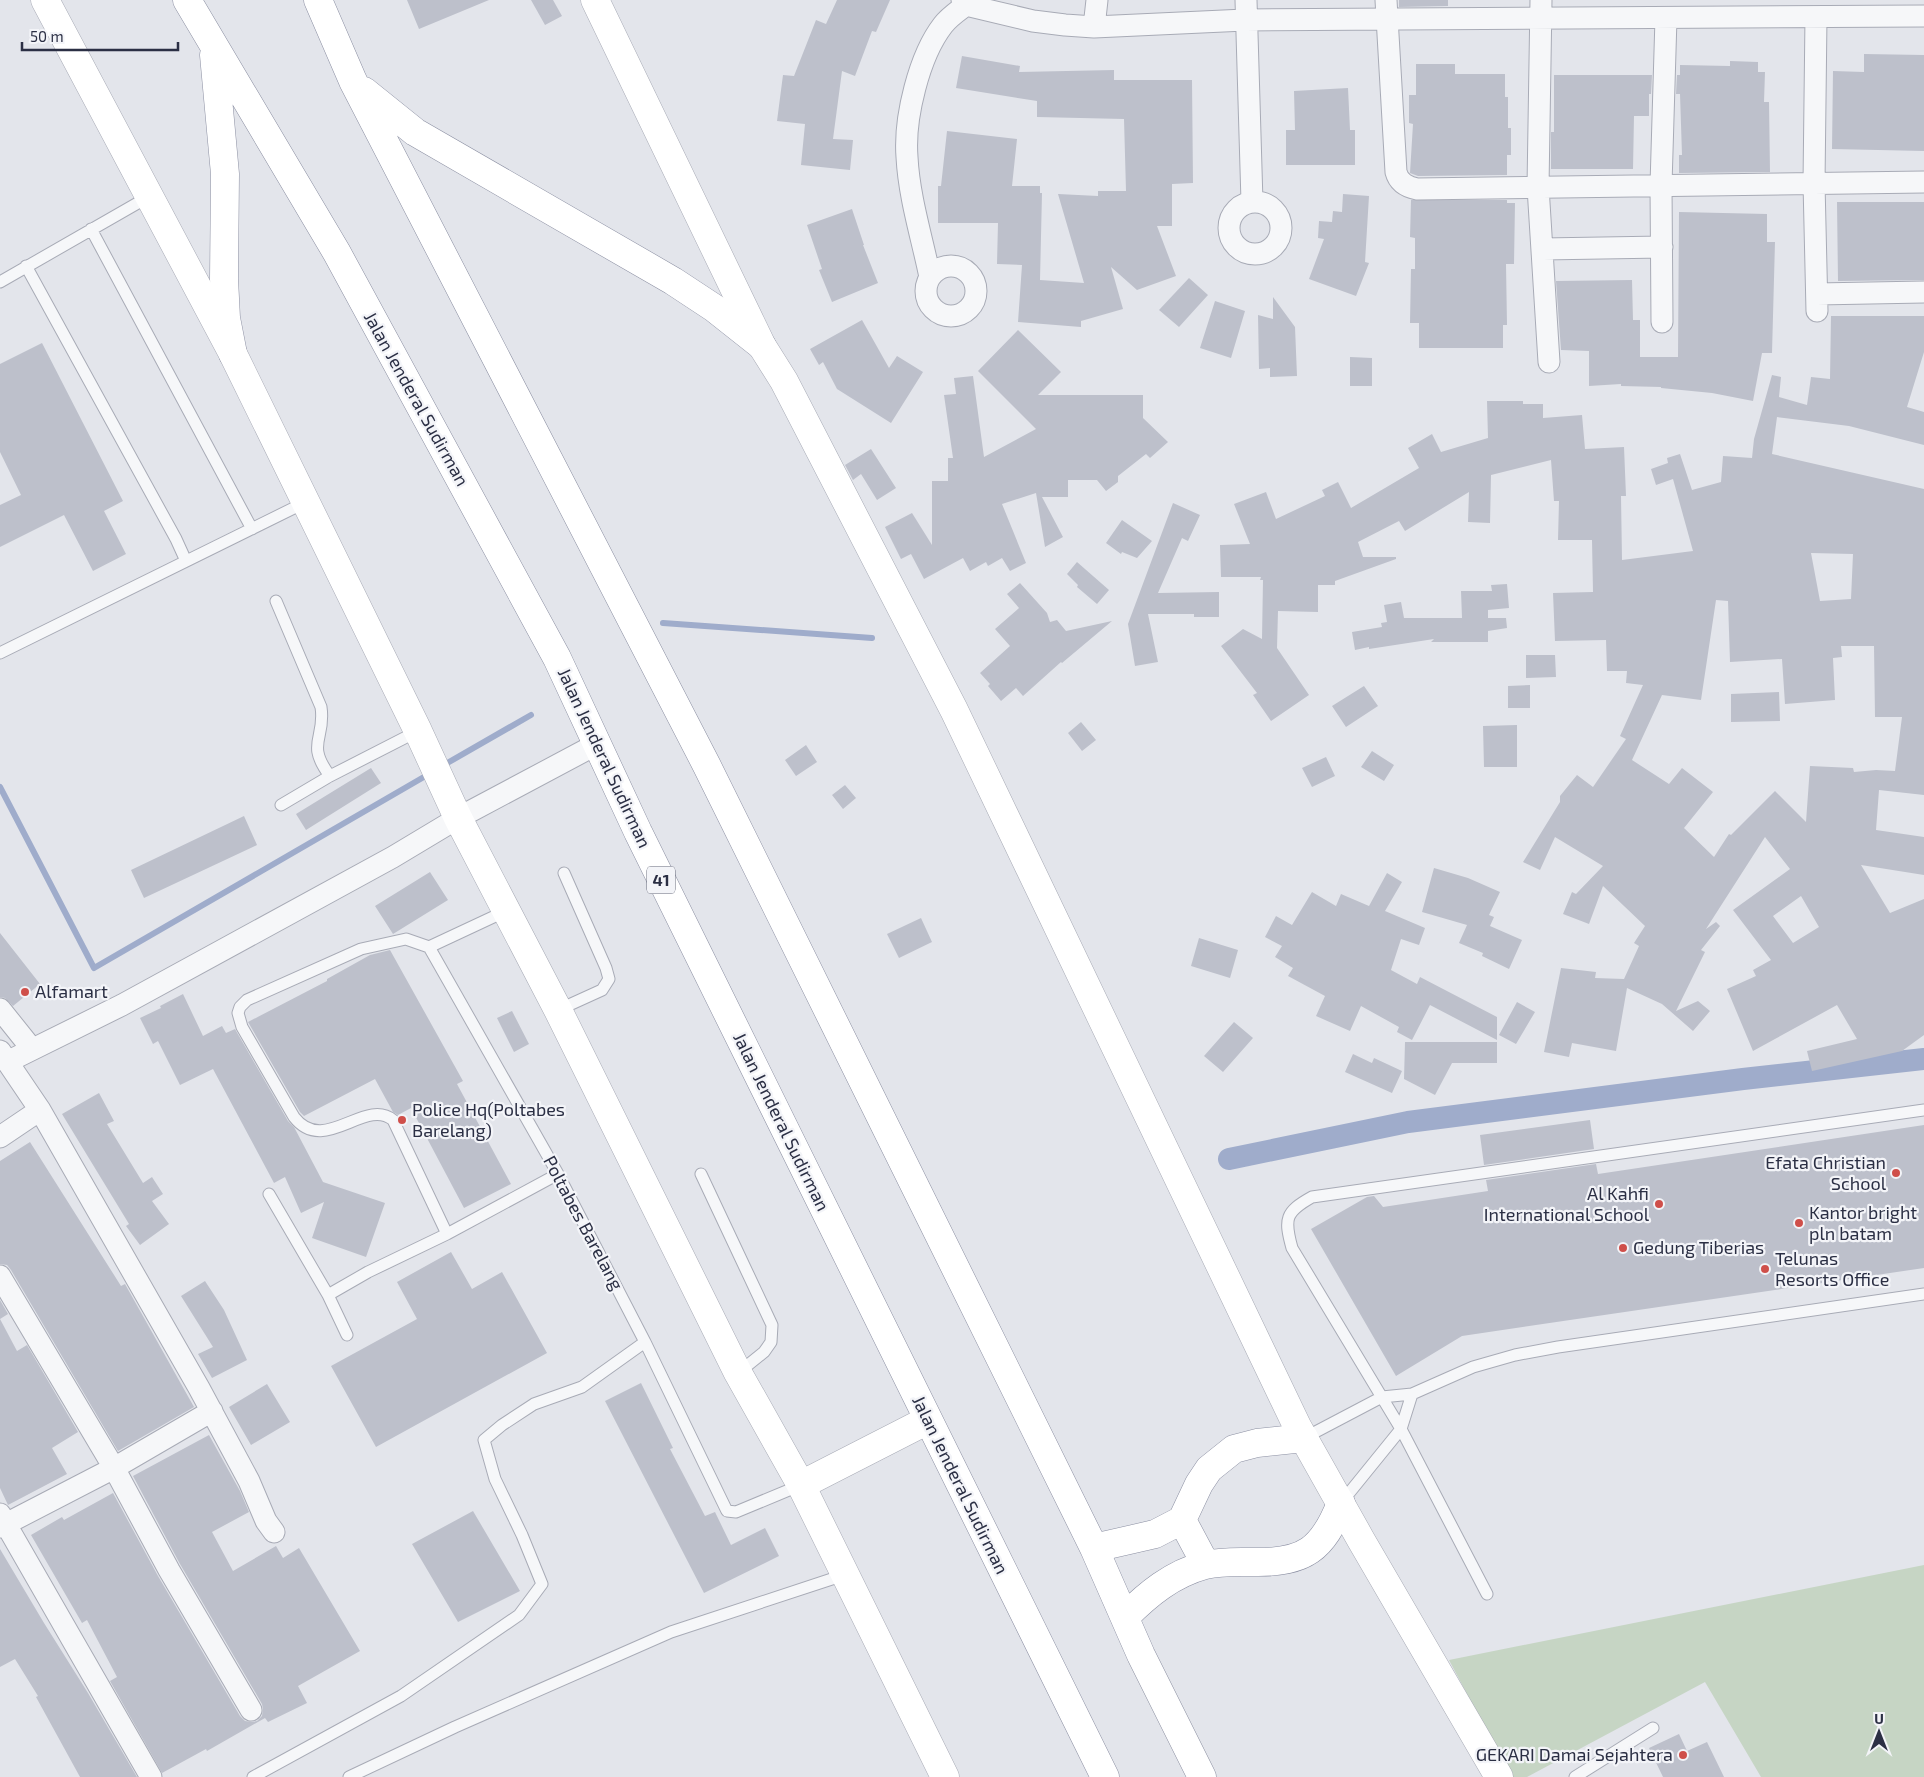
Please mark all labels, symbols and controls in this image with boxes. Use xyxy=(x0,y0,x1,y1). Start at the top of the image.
scale bar xyxy=(22,20,179,52)
text: 50 m xyxy=(30,27,64,45)
street label: Jalan Jenderal Sudirman xyxy=(360,307,474,490)
street label: Jalan Jenderal Sudirman xyxy=(554,664,656,851)
road number: 41 xyxy=(647,866,675,894)
place label: Alfamart xyxy=(35,980,108,1002)
marker: Alfamart xyxy=(19,986,31,998)
street label: Jalan Jenderal Sudirman xyxy=(729,1029,835,1214)
place label: Police Hq(Poltabes Barelang) xyxy=(412,1098,565,1141)
marker: Police Hq(Poltabes Barelang) xyxy=(396,1114,408,1126)
street label: Poltabes Barelang xyxy=(539,1151,629,1294)
place label: Efata Christian School xyxy=(1765,1151,1887,1194)
marker: Efata Christian School xyxy=(1890,1167,1902,1179)
place label: Al Kahfi International School xyxy=(1484,1182,1650,1225)
marker: Al Kahfi International School xyxy=(1653,1198,1665,1210)
place label: Kantor bright pln batam xyxy=(1809,1201,1917,1244)
marker: Kantor bright pln batam xyxy=(1793,1217,1805,1229)
place label: Gedung Tiberias xyxy=(1633,1236,1764,1258)
marker: Gedung Tiberias xyxy=(1617,1242,1629,1254)
place label: Telunas Resorts Office xyxy=(1775,1247,1889,1290)
marker: Telunas Resorts Office xyxy=(1759,1263,1771,1275)
street label: Jalan Jenderal Sudirman xyxy=(908,1392,1014,1577)
north arrow xyxy=(1854,1707,1904,1757)
text: U xyxy=(1874,1710,1884,1727)
place label: GEKARI Damai Sejahtera xyxy=(1476,1743,1673,1765)
marker: GEKARI Damai Sejahtera xyxy=(1677,1749,1689,1761)

